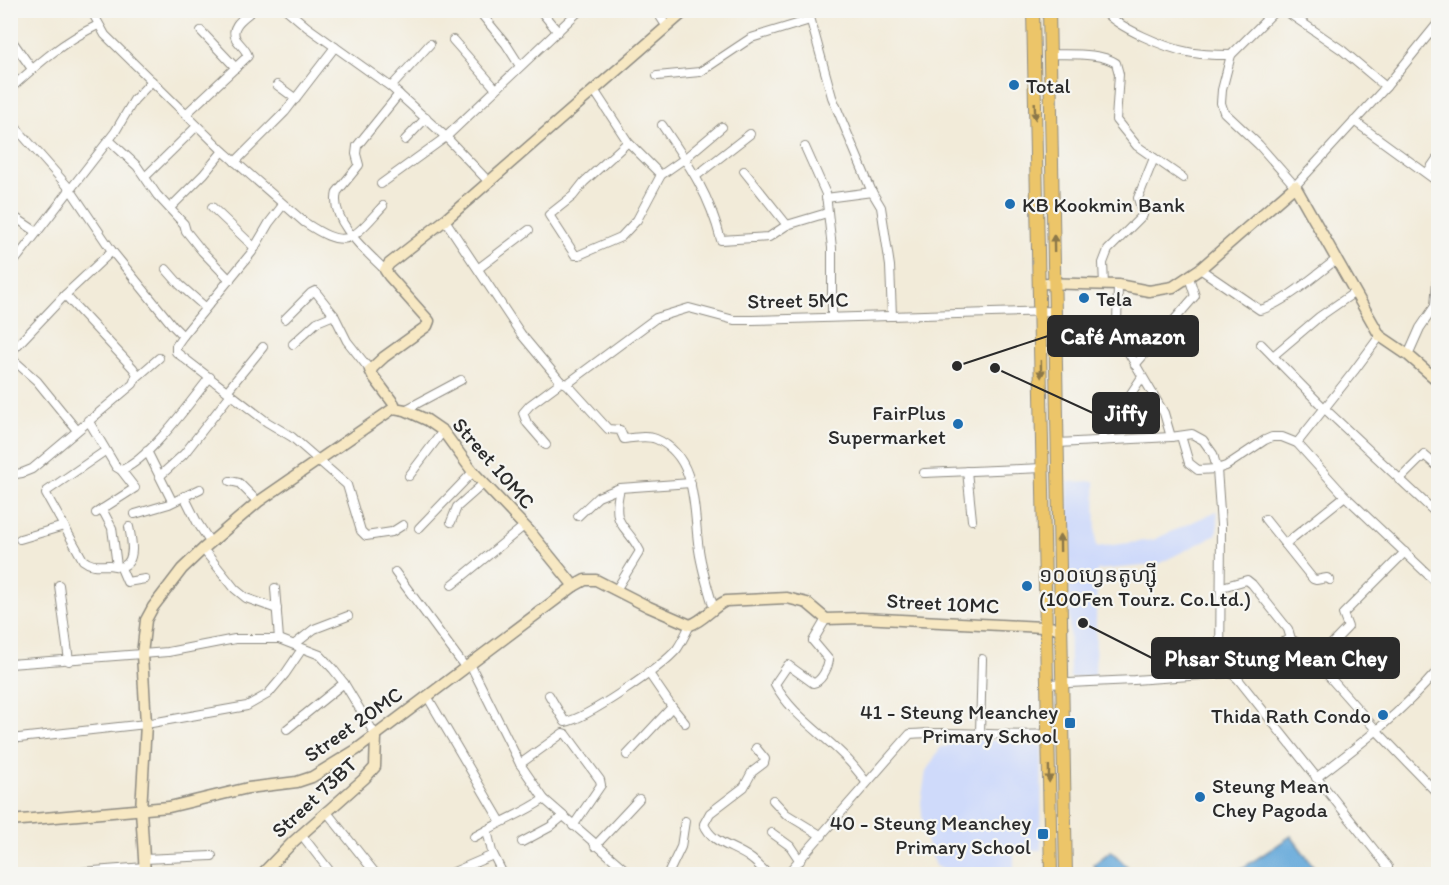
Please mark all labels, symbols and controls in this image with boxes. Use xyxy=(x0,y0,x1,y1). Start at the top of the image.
place label: Total xyxy=(1026,73,1071,98)
marker: Total xyxy=(1007,78,1021,92)
one-way arrow xyxy=(1030,101,1040,120)
place label: KB Kookmin Bank xyxy=(1022,192,1185,217)
marker: KB Kookmin Bank xyxy=(1003,197,1017,211)
one-way arrow xyxy=(1049,234,1059,253)
place label: Tela xyxy=(1096,286,1132,311)
street label: Street 5MC xyxy=(747,287,849,313)
marker: Tela xyxy=(1077,291,1091,305)
callout: Café Amazon xyxy=(1048,316,1198,356)
text: Café Amazon xyxy=(1060,323,1186,350)
one-way arrow xyxy=(1036,359,1046,378)
callout: Jiffy xyxy=(1093,393,1159,433)
place label: FairPlus Supermarket xyxy=(828,400,946,449)
text: Jiffy xyxy=(1104,400,1148,427)
street label: Street 10MC xyxy=(448,412,540,514)
marker: FairPlus Supermarket xyxy=(951,417,965,431)
one-way arrow xyxy=(1055,534,1065,553)
place label: ១០០ហ្វេនតូហ្ស៊ី (100Fen Tourz. Co.Ltd.) xyxy=(1039,562,1251,611)
marker: ១០០ហ្វេនតូហ្ស៊ី (100Fen Tourz. Co.Ltd.) xyxy=(1020,579,1034,593)
street label: Street 10MC xyxy=(886,588,1000,618)
callout: Phsar Stung Mean Chey xyxy=(1152,638,1399,678)
text: Phsar Stung Mean Chey xyxy=(1165,645,1388,672)
street label: Street 20MC xyxy=(299,681,407,767)
place label: 41 - Steung Meanchey Primary School xyxy=(860,699,1058,748)
place label: Thida Rath Condo xyxy=(1211,703,1371,728)
marker: Thida Rath Condo xyxy=(1376,708,1390,722)
marker: 41 - Steung Meanchey Primary School xyxy=(1063,716,1077,730)
street label: Street 73BT xyxy=(266,751,362,843)
one-way arrow xyxy=(1045,764,1054,783)
place label: Steung Mean Chey Pagoda xyxy=(1212,773,1329,822)
marker: Steung Mean Chey Pagoda xyxy=(1193,790,1207,804)
place label: 40 - Steung Meanchey Primary School xyxy=(830,810,1031,859)
marker: 40 - Steung Meanchey Primary School xyxy=(1036,827,1050,841)

